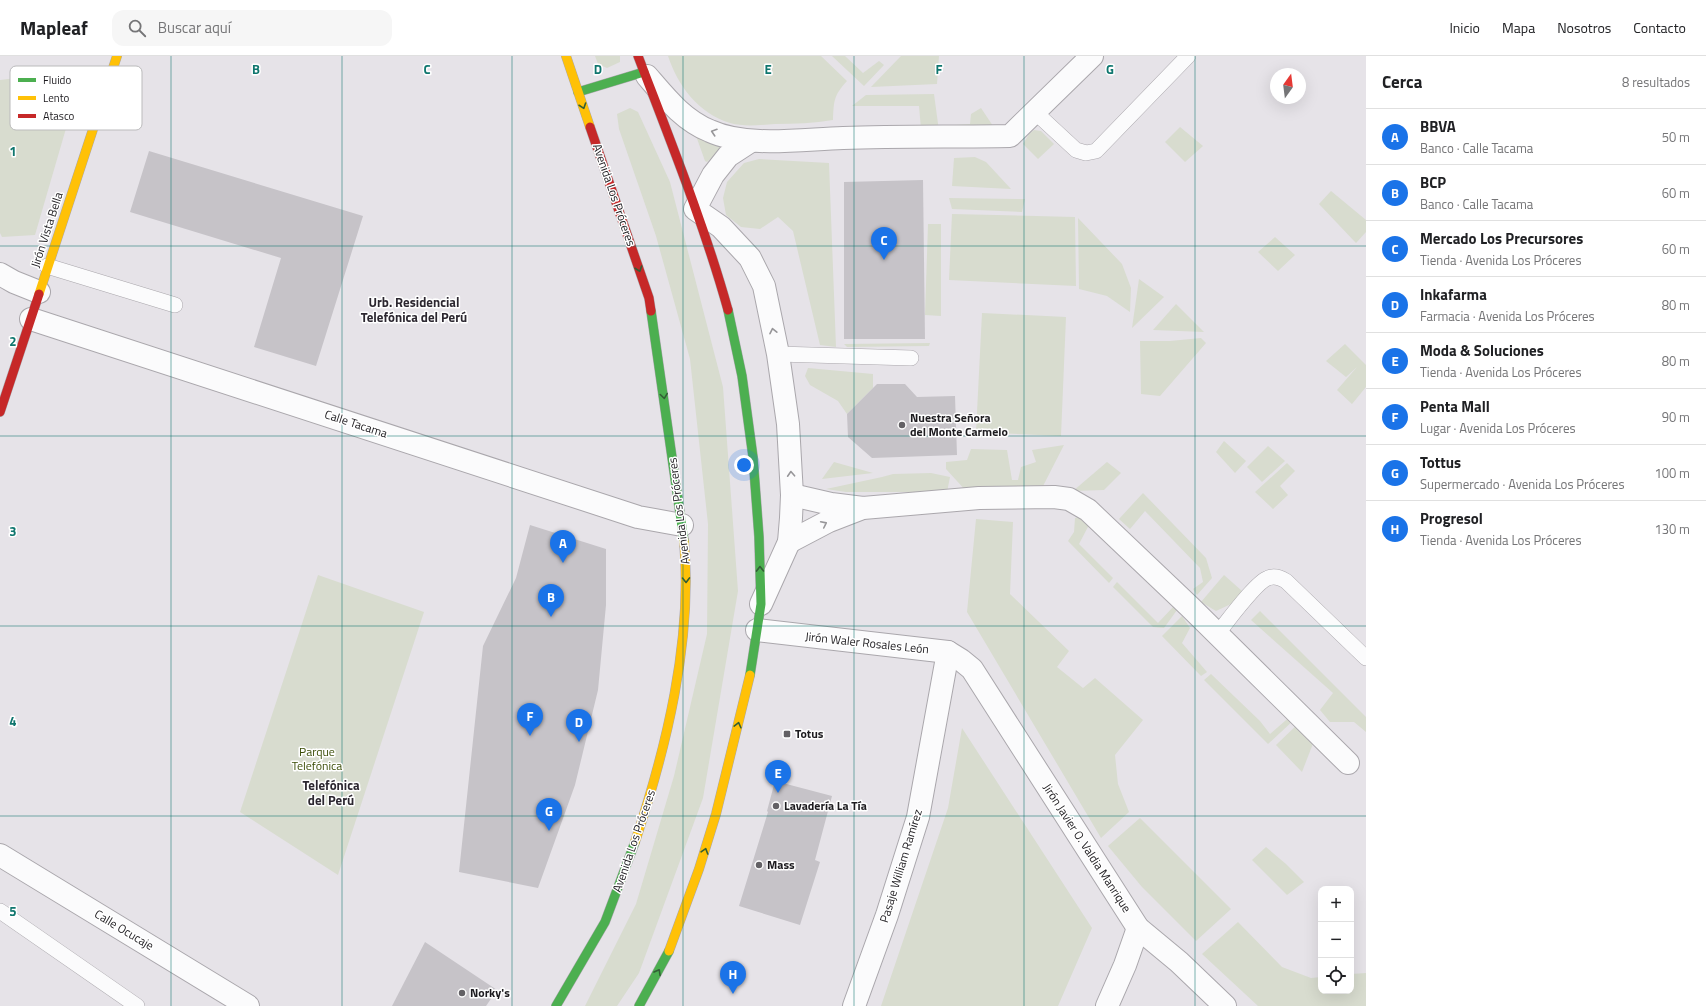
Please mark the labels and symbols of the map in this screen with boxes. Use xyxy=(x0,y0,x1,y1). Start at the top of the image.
text: B xyxy=(252,59,260,79)
text: C xyxy=(423,59,431,79)
text: D xyxy=(594,59,602,79)
text: E xyxy=(764,59,772,79)
text: F xyxy=(936,59,943,79)
text: G xyxy=(1106,59,1114,79)
legend xyxy=(10,66,142,130)
north arrow xyxy=(1270,68,1306,104)
text: Fluido xyxy=(43,72,71,88)
text: Lento xyxy=(43,90,70,106)
one-way arrow xyxy=(578,102,587,109)
text: Atasco xyxy=(43,108,75,124)
one-way arrow xyxy=(710,128,717,137)
text: 1 xyxy=(9,141,17,161)
street label: Avenida Los Próceres xyxy=(588,141,641,249)
street label: Jirón Vista Bella xyxy=(25,190,68,270)
pin: C xyxy=(871,227,897,260)
one-way arrow xyxy=(635,265,643,272)
district label: Urb. Residencial Telefónica del Perú xyxy=(361,292,467,327)
one-way arrow xyxy=(770,328,778,334)
text: 2 xyxy=(9,331,17,351)
one-way arrow xyxy=(659,393,668,399)
street label: Calle Tacama xyxy=(322,404,390,443)
place label: Nuestra Señora del Monte Carmelo xyxy=(910,408,1008,441)
marker: Nuestra Señora del Monte Carmelo xyxy=(897,420,907,430)
your location xyxy=(734,455,754,475)
street label: Avenida Los Próceres xyxy=(662,456,694,565)
one-way arrow xyxy=(787,471,796,477)
text: 3 xyxy=(9,521,17,541)
one-way arrow xyxy=(820,521,827,529)
pin: A xyxy=(550,530,576,563)
one-way arrow xyxy=(756,566,764,572)
one-way arrow xyxy=(681,577,690,583)
pin: B xyxy=(538,584,564,617)
street label: Jirón Waler Rosales León xyxy=(804,627,930,658)
pin: F xyxy=(517,703,543,736)
pin: D xyxy=(566,709,592,742)
text: 4 xyxy=(9,711,17,731)
one-way arrow xyxy=(733,722,742,729)
place label: Totus xyxy=(795,724,824,743)
marker: Totus xyxy=(782,729,792,739)
park label: Parque Telefónica xyxy=(292,742,342,775)
pin: E xyxy=(765,760,791,793)
district label: Telefónica del Perú xyxy=(302,775,360,810)
street label: Jirón Javier O. Valdia Manrique xyxy=(1039,779,1136,916)
street label: Avenida Los Próceres xyxy=(607,787,660,895)
place label: Lavadería La Tía xyxy=(784,796,867,815)
pin: G xyxy=(536,798,562,831)
marker: Lavadería La Tía xyxy=(771,801,781,811)
street label: Pasaje William Ramírez xyxy=(874,807,927,925)
one-way arrow xyxy=(700,847,709,854)
place label: Mass xyxy=(767,855,795,874)
marker: Mass xyxy=(754,860,764,870)
text: 5 xyxy=(9,901,17,921)
street label: Calle Ocucaje xyxy=(91,904,158,955)
pin: H xyxy=(720,961,746,994)
one-way arrow xyxy=(653,969,661,976)
place label: Norky's xyxy=(470,983,510,1002)
marker: Norky's xyxy=(457,988,467,998)

